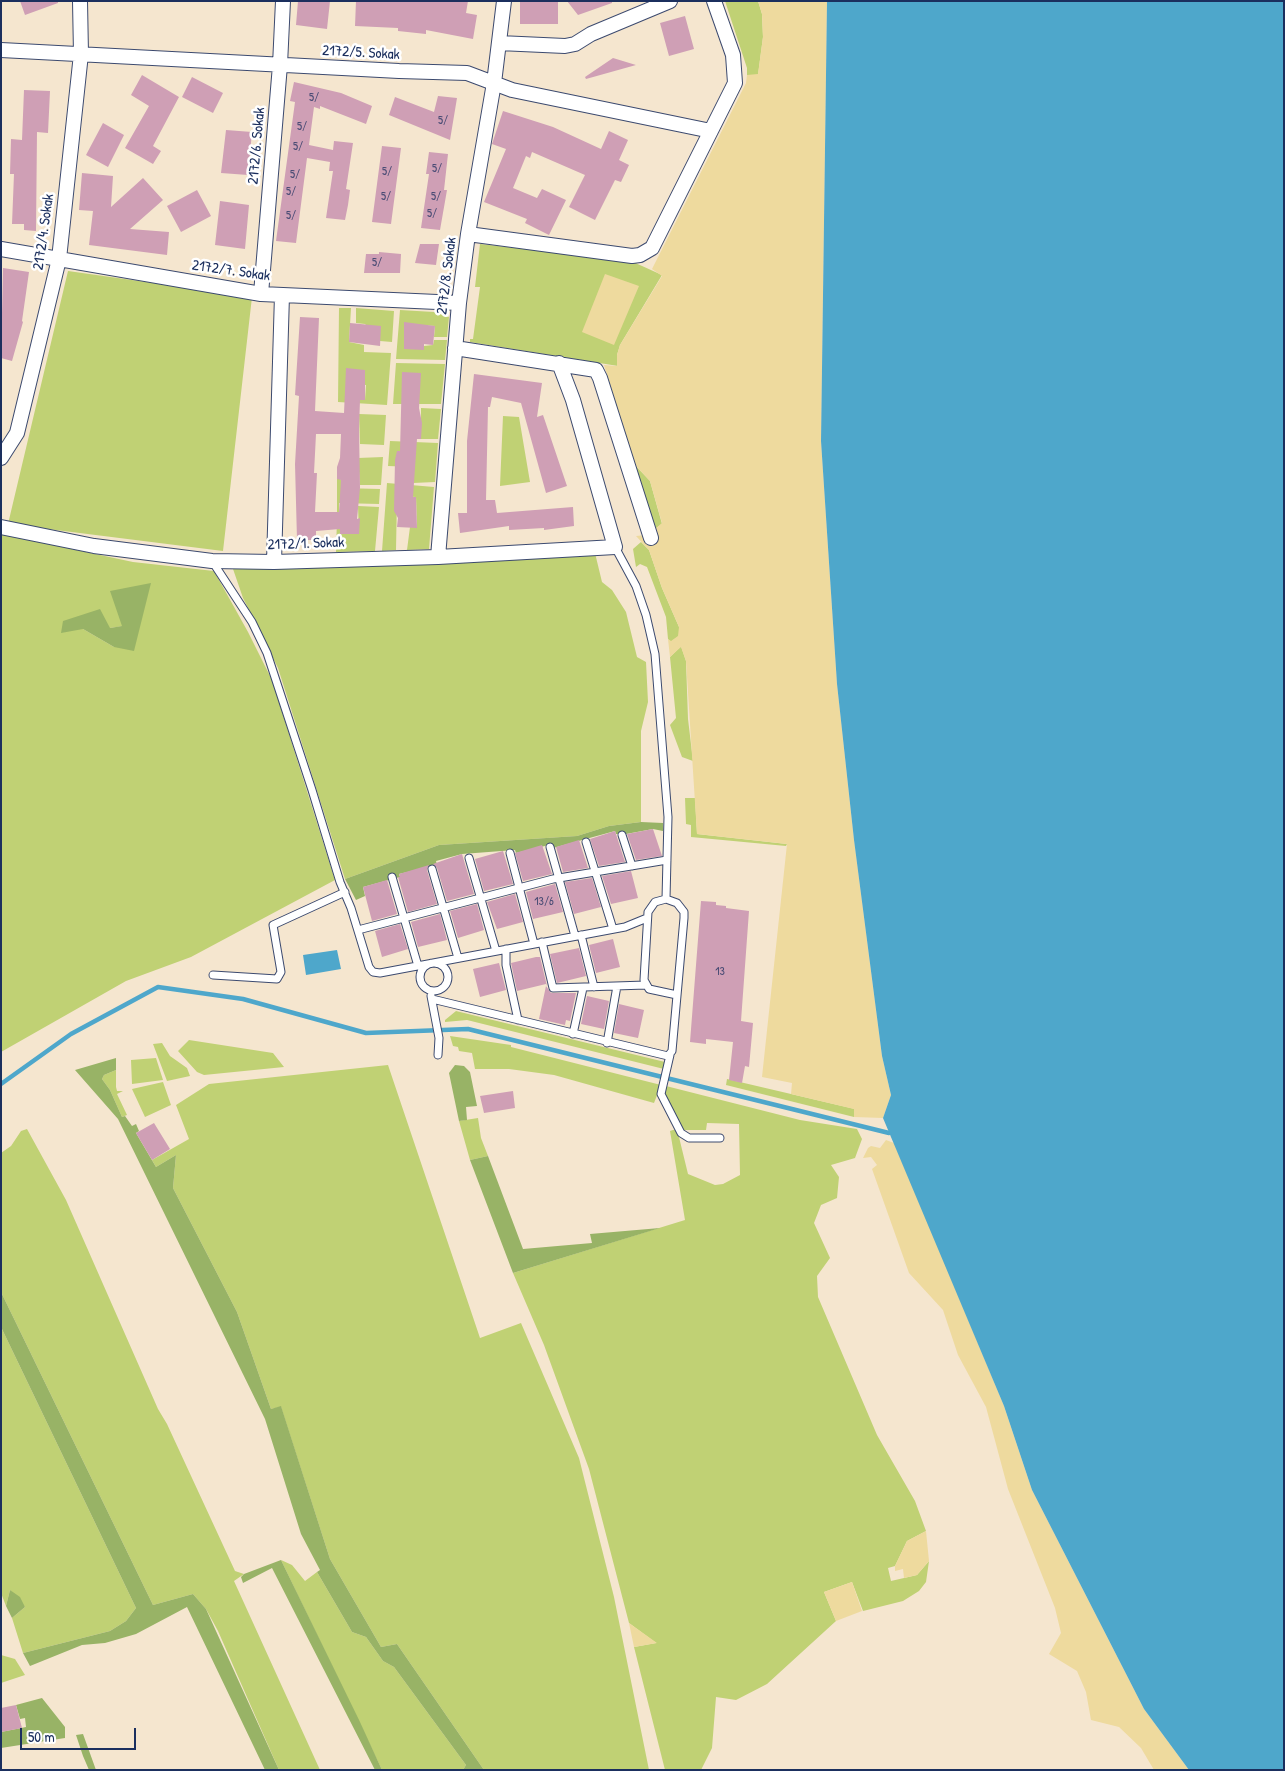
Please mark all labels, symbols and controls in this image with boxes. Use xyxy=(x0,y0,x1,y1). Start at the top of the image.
street label: 2172/5. Sokak xyxy=(322,42,400,64)
house number: 5/ xyxy=(309,91,319,105)
street label: 2172/6. Sokak xyxy=(245,107,269,185)
house number: 5/ xyxy=(438,114,448,128)
house number: 5/ xyxy=(297,120,307,134)
house number: 5/ xyxy=(293,140,303,154)
house number: 5/ xyxy=(432,162,442,176)
house number: 5/ xyxy=(382,165,392,179)
house number: 5/ xyxy=(290,168,300,182)
house number: 5/ xyxy=(286,185,296,199)
house number: 5/ xyxy=(381,190,391,204)
house number: 5/ xyxy=(431,190,441,204)
street label: 2172/4. Sokak xyxy=(30,193,58,271)
house number: 5/ xyxy=(427,207,437,221)
house number: 5/ xyxy=(286,209,296,223)
street label: 2172/8. Sokak xyxy=(433,236,461,316)
house number: 5/ xyxy=(372,256,382,270)
street label: 2172/7. Sokak xyxy=(191,257,271,285)
street label: 2172/1. Sokak xyxy=(267,534,345,554)
house number: 13/6 xyxy=(534,895,554,909)
house number: 13 xyxy=(715,965,725,979)
scale bar xyxy=(22,1718,139,1750)
text: 50 m xyxy=(28,1726,55,1747)

